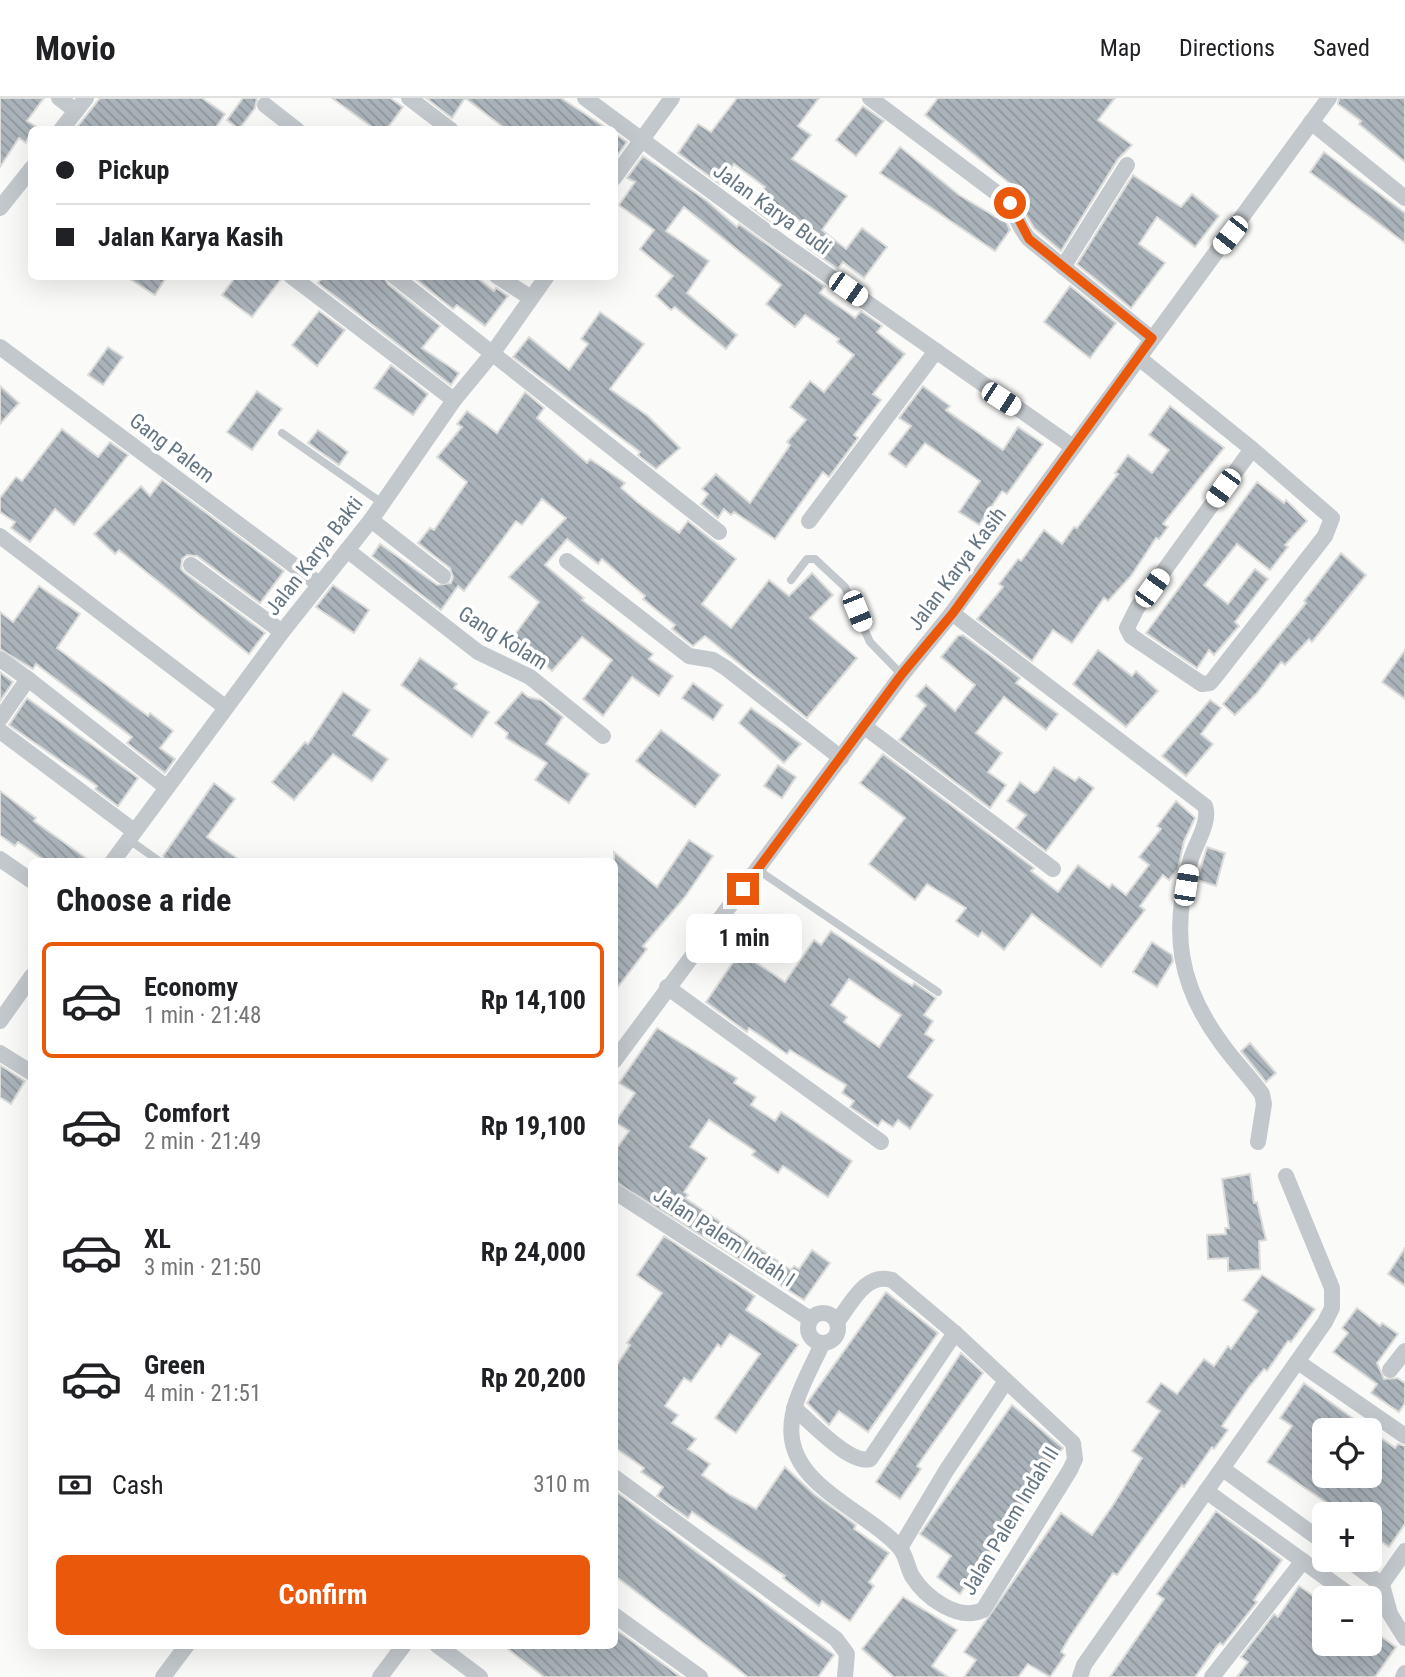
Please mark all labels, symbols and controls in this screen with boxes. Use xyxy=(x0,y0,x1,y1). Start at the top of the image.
text: Movio xyxy=(35,29,116,68)
text: Map xyxy=(1100,34,1141,62)
text: Directions xyxy=(1179,34,1275,62)
text: Saved xyxy=(1313,34,1370,62)
text: Pickup xyxy=(98,155,169,185)
street label: Jalan Karya Budi xyxy=(709,159,835,259)
route start xyxy=(994,187,1026,219)
car xyxy=(1209,212,1252,258)
text: Jalan Karya Kasih xyxy=(98,222,283,252)
car xyxy=(825,268,872,310)
car xyxy=(978,379,1025,419)
street label: Gang Palem xyxy=(125,408,219,488)
car xyxy=(1203,465,1244,511)
street label: Jalan Karya Bakti xyxy=(260,492,368,620)
street label: Jalan Karya Kasih xyxy=(903,503,1011,635)
car xyxy=(1132,565,1173,611)
car xyxy=(840,588,875,634)
street label: Gang Kolam xyxy=(454,601,552,675)
car xyxy=(1173,863,1200,907)
route end xyxy=(727,873,759,905)
text: Choose a ride xyxy=(56,881,231,919)
callout: 1 min xyxy=(685,914,801,962)
text: 1 min xyxy=(718,925,770,952)
icon: car xyxy=(60,969,123,1032)
text: Economy xyxy=(144,972,238,1002)
text: Rp 14,100 xyxy=(481,985,586,1015)
text: 1 min · 21:48 xyxy=(144,1002,261,1029)
icon: car xyxy=(60,1095,123,1158)
text: Comfort xyxy=(144,1098,230,1128)
text: Rp 19,100 xyxy=(481,1111,586,1141)
text: 2 min · 21:49 xyxy=(144,1128,261,1155)
street label: Jalan Palem Indah I xyxy=(649,1183,799,1291)
icon: car xyxy=(60,1221,123,1284)
text: XL xyxy=(144,1224,171,1254)
text: Rp 24,000 xyxy=(481,1237,586,1267)
text: 3 min · 21:50 xyxy=(144,1254,261,1281)
icon: car xyxy=(60,1347,123,1410)
text: Green xyxy=(144,1350,205,1380)
text: Rp 20,200 xyxy=(481,1363,586,1393)
text: 4 min · 21:51 xyxy=(144,1380,261,1407)
map controls xyxy=(1312,1418,1382,1656)
button: locate xyxy=(1312,1418,1382,1488)
street label: Jalan Palem Indah II xyxy=(956,1443,1064,1599)
icon: cash xyxy=(56,1466,94,1504)
text: Cash xyxy=(112,1470,164,1500)
text: 310 m xyxy=(533,1471,590,1498)
button: + xyxy=(1312,1502,1382,1572)
button: Confirm xyxy=(56,1555,590,1635)
button: − xyxy=(1312,1586,1382,1656)

